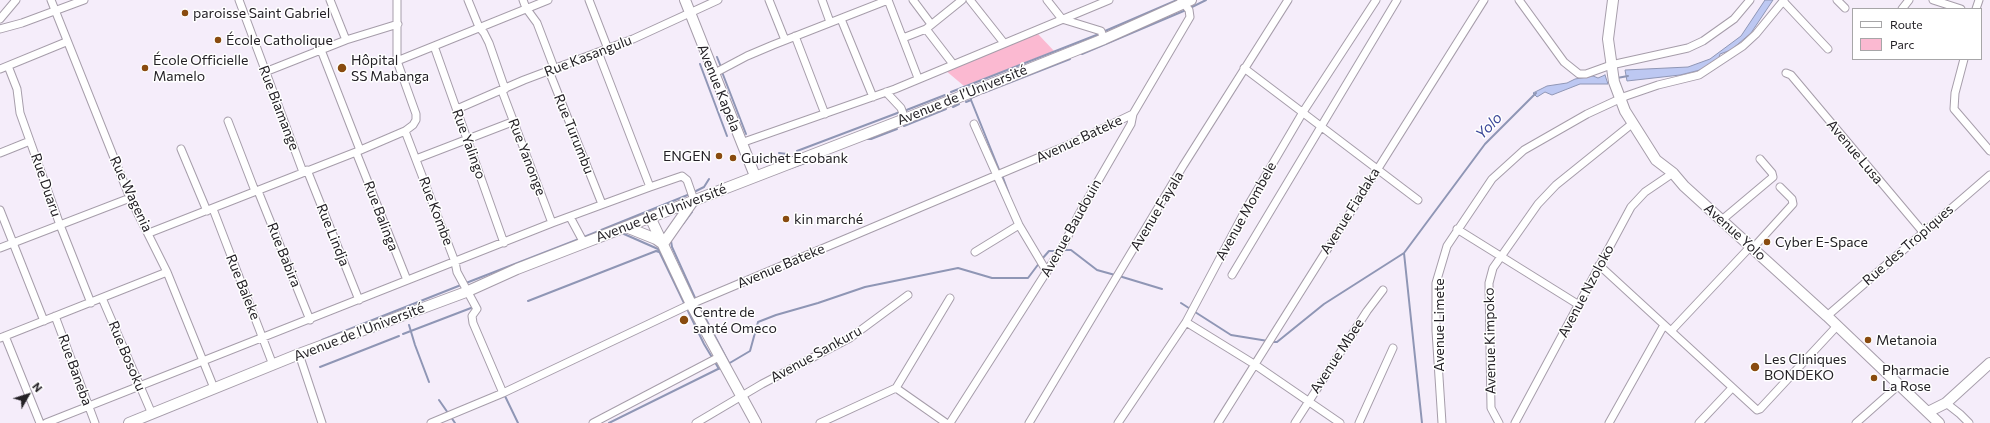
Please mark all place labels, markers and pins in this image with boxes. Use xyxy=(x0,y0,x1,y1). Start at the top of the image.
place label: paroisse Saint Gabriel xyxy=(193,5,330,21)
marker: paroisse Saint Gabriel xyxy=(180,8,190,18)
place label: École Catholique xyxy=(226,32,333,48)
marker: École Catholique xyxy=(213,35,223,45)
place label: École Officielle Mamelo xyxy=(153,52,248,84)
place label: Hôpital SS Mabanga xyxy=(351,52,429,84)
marker: Hôpital SS Mabanga xyxy=(336,62,348,74)
marker: École Officielle Mamelo xyxy=(140,63,150,73)
place label: ENGEN xyxy=(663,148,711,164)
place label: Guichet Ecobank xyxy=(741,150,848,166)
marker: ENGEN xyxy=(714,151,724,161)
marker: Guichet Ecobank xyxy=(728,153,738,163)
place label: kin marché xyxy=(794,211,863,227)
marker: kin marché xyxy=(781,214,791,224)
place label: Cyber E-Space xyxy=(1775,234,1868,250)
marker: Cyber E-Space xyxy=(1762,237,1772,247)
place label: Centre de santé Omeco xyxy=(693,304,777,336)
marker: Centre de santé Omeco xyxy=(678,314,690,326)
place label: Metanoia xyxy=(1876,332,1937,348)
marker: Metanoia xyxy=(1863,335,1873,345)
place label: Les Cliniques BONDEKO xyxy=(1764,351,1847,384)
marker: Les Cliniques BONDEKO xyxy=(1749,361,1761,373)
place label: Pharmacie La Rose xyxy=(1882,362,1949,394)
marker: Pharmacie La Rose xyxy=(1869,373,1879,383)

